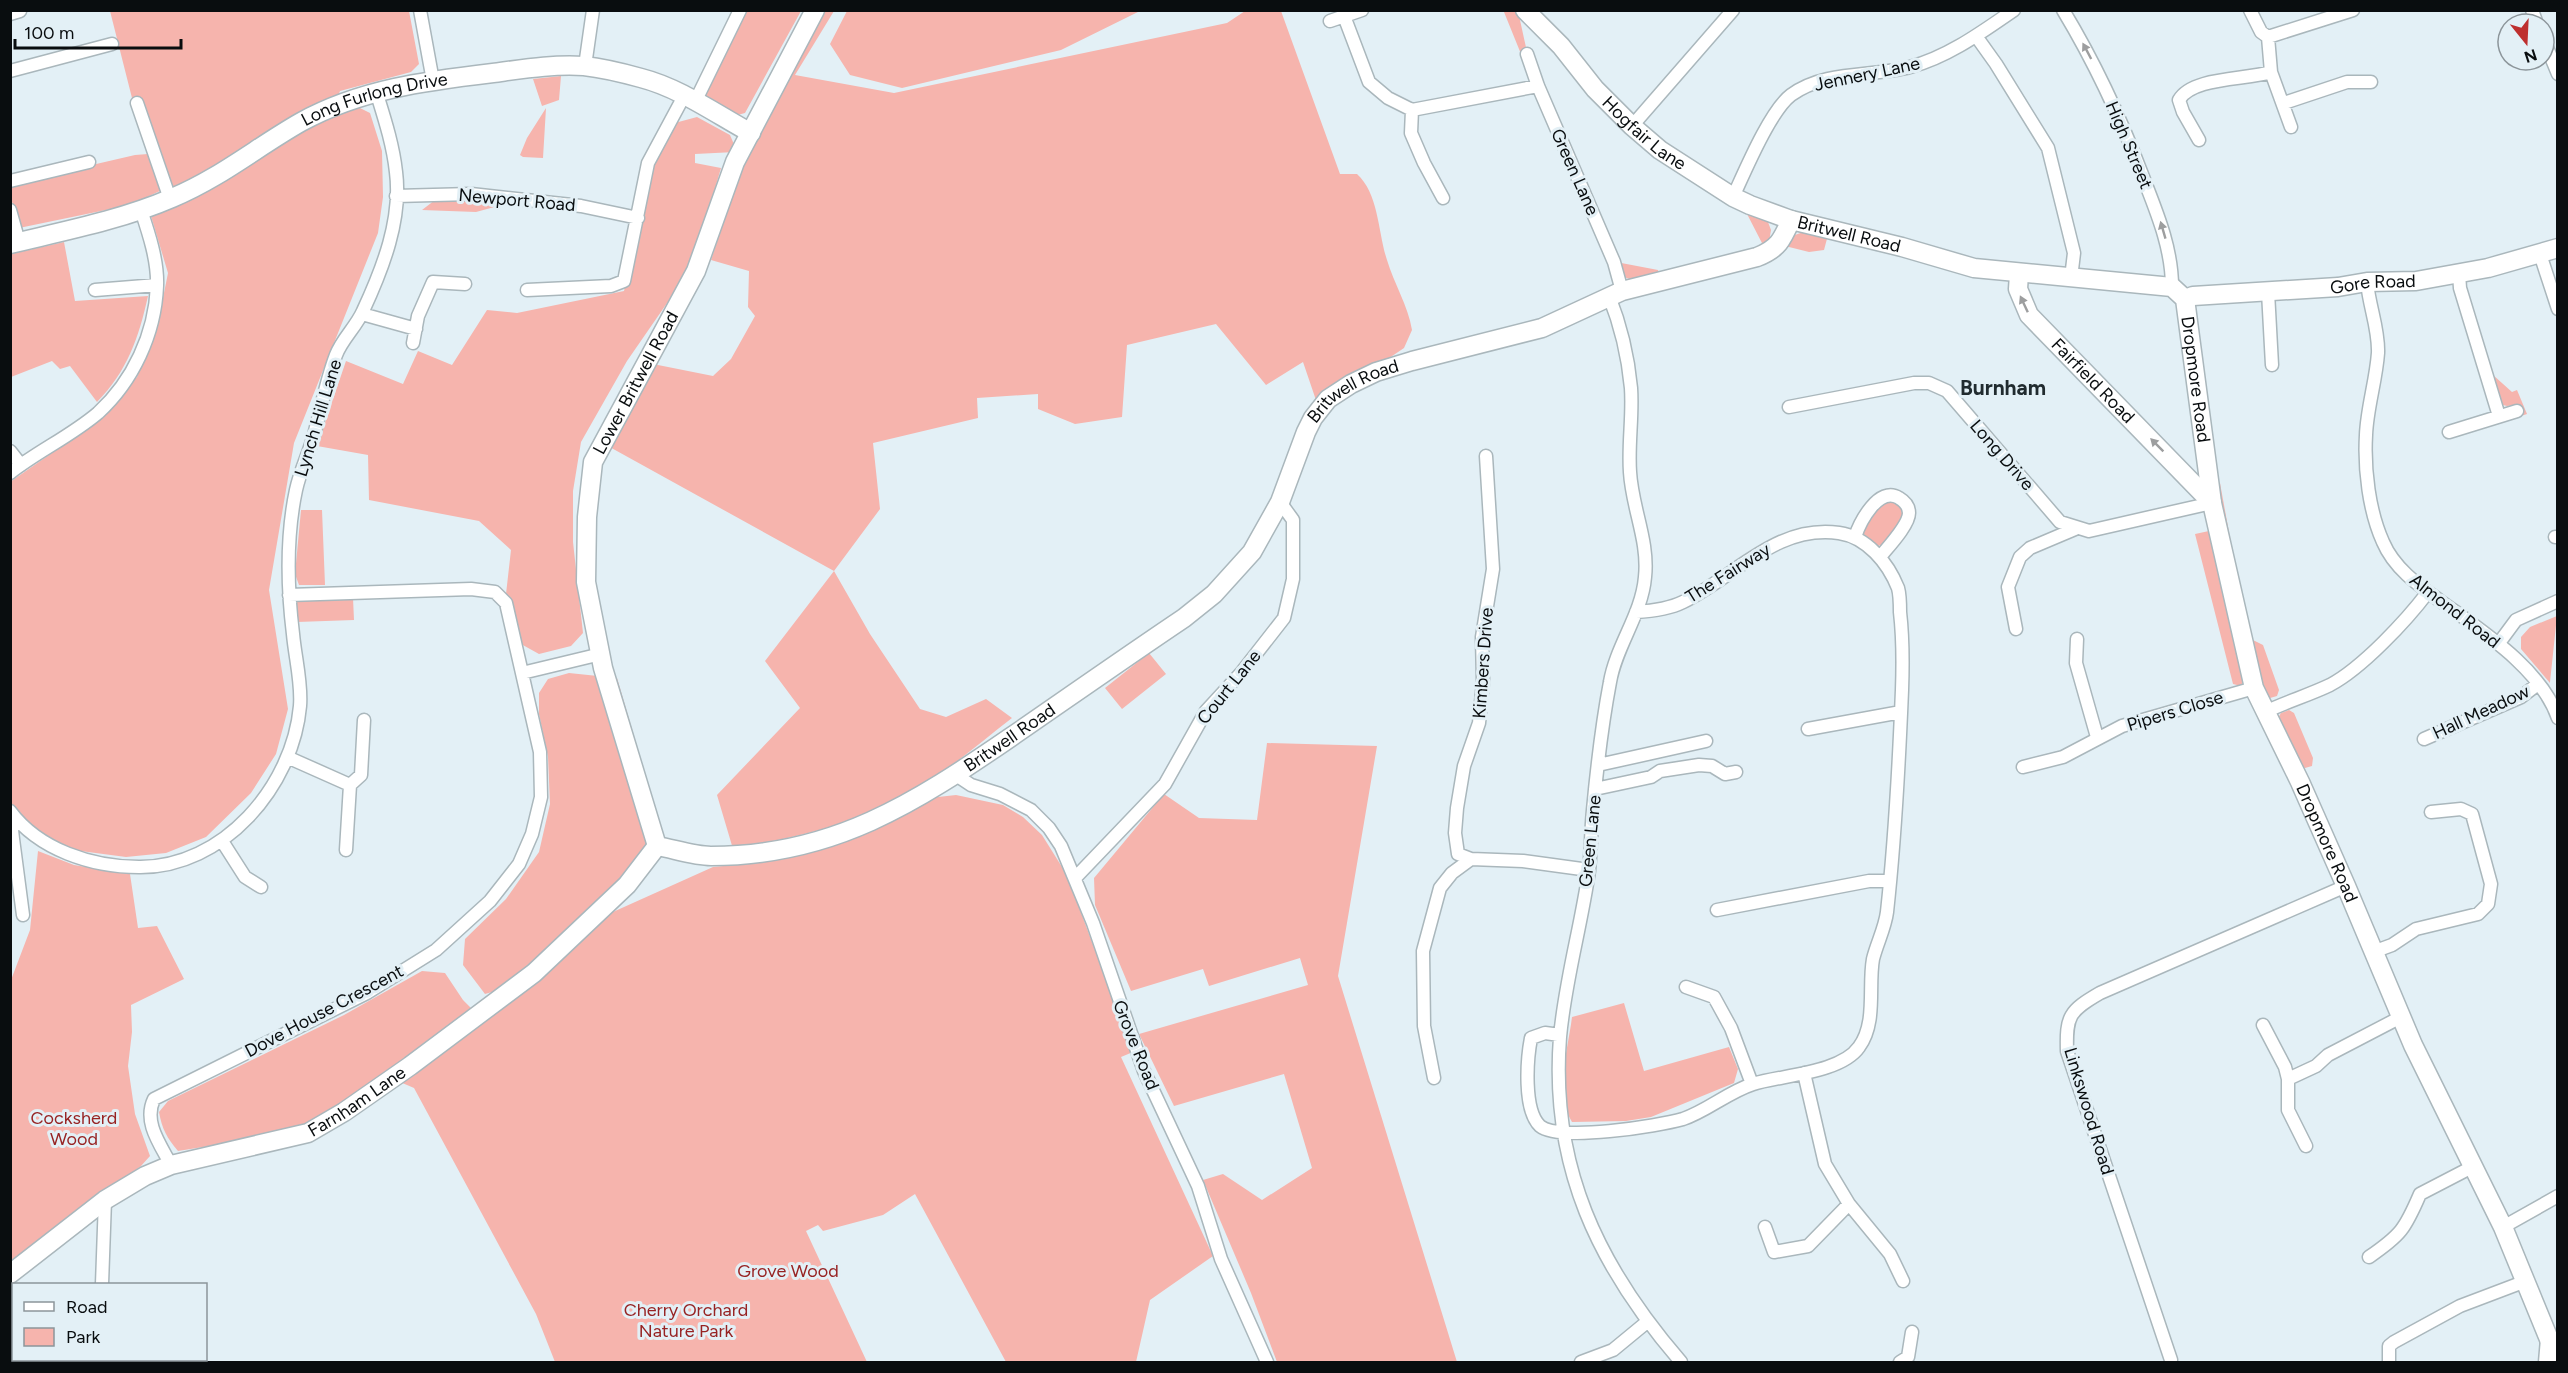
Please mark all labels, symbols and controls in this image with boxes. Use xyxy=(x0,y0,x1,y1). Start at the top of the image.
scale bar xyxy=(15,12,182,50)
north arrow xyxy=(2496,12,2556,72)
text: 100 m xyxy=(24,22,74,44)
one-way arrow xyxy=(2082,42,2092,59)
text: N xyxy=(2522,45,2539,67)
street label: Jennery Lane xyxy=(1812,52,1922,96)
street label: Long Furlong Drive xyxy=(297,68,449,131)
street label: Hogfair Lane xyxy=(1597,91,1690,175)
street label: High Street xyxy=(2101,98,2157,192)
street label: Green Lane xyxy=(1546,125,1604,219)
street label: Newport Road xyxy=(458,184,576,216)
street label: Britwell Road xyxy=(1795,211,1903,257)
one-way arrow xyxy=(2158,221,2167,239)
street label: Gore Road xyxy=(2330,270,2416,298)
one-way arrow xyxy=(2019,294,2029,312)
street label: Lower Britwell Road xyxy=(588,307,683,458)
street label: Dropmore Road xyxy=(2176,315,2215,444)
street label: Fairfield Road xyxy=(2047,334,2139,428)
street label: Britwell Road xyxy=(1302,355,1401,427)
street label: Lynch Hill Lane xyxy=(290,357,346,479)
district label: Burnham xyxy=(1960,375,2046,400)
street label: Long Drive xyxy=(1965,415,2039,495)
one-way arrow xyxy=(2151,439,2165,453)
street label: The Fairway xyxy=(1682,538,1775,608)
street label: Almond Road xyxy=(2406,569,2504,653)
street label: Kimbers Drive xyxy=(1468,607,1498,719)
street label: Court Lane xyxy=(1192,645,1266,729)
street label: Hall Meadow xyxy=(2429,680,2533,744)
street label: Pipers Close xyxy=(2124,686,2226,736)
street label: Britwell Road xyxy=(960,699,1060,777)
street label: Dropmore Road xyxy=(2291,780,2363,906)
street label: Green Lane xyxy=(1574,794,1606,888)
street label: Dove House Crescent xyxy=(241,960,407,1062)
street label: Grove Road xyxy=(1108,997,1164,1093)
street label: Linkswood Road xyxy=(2059,1045,2119,1177)
street label: Farnham Lane xyxy=(304,1061,410,1142)
park label: Cocksherd Wood xyxy=(31,1107,117,1150)
park label: Grove Wood xyxy=(737,1260,839,1282)
legend xyxy=(12,1283,207,1361)
text: Road xyxy=(66,1296,107,1318)
park label: Cherry Orchard Nature Park xyxy=(624,1299,748,1342)
text: Park xyxy=(66,1326,101,1348)

